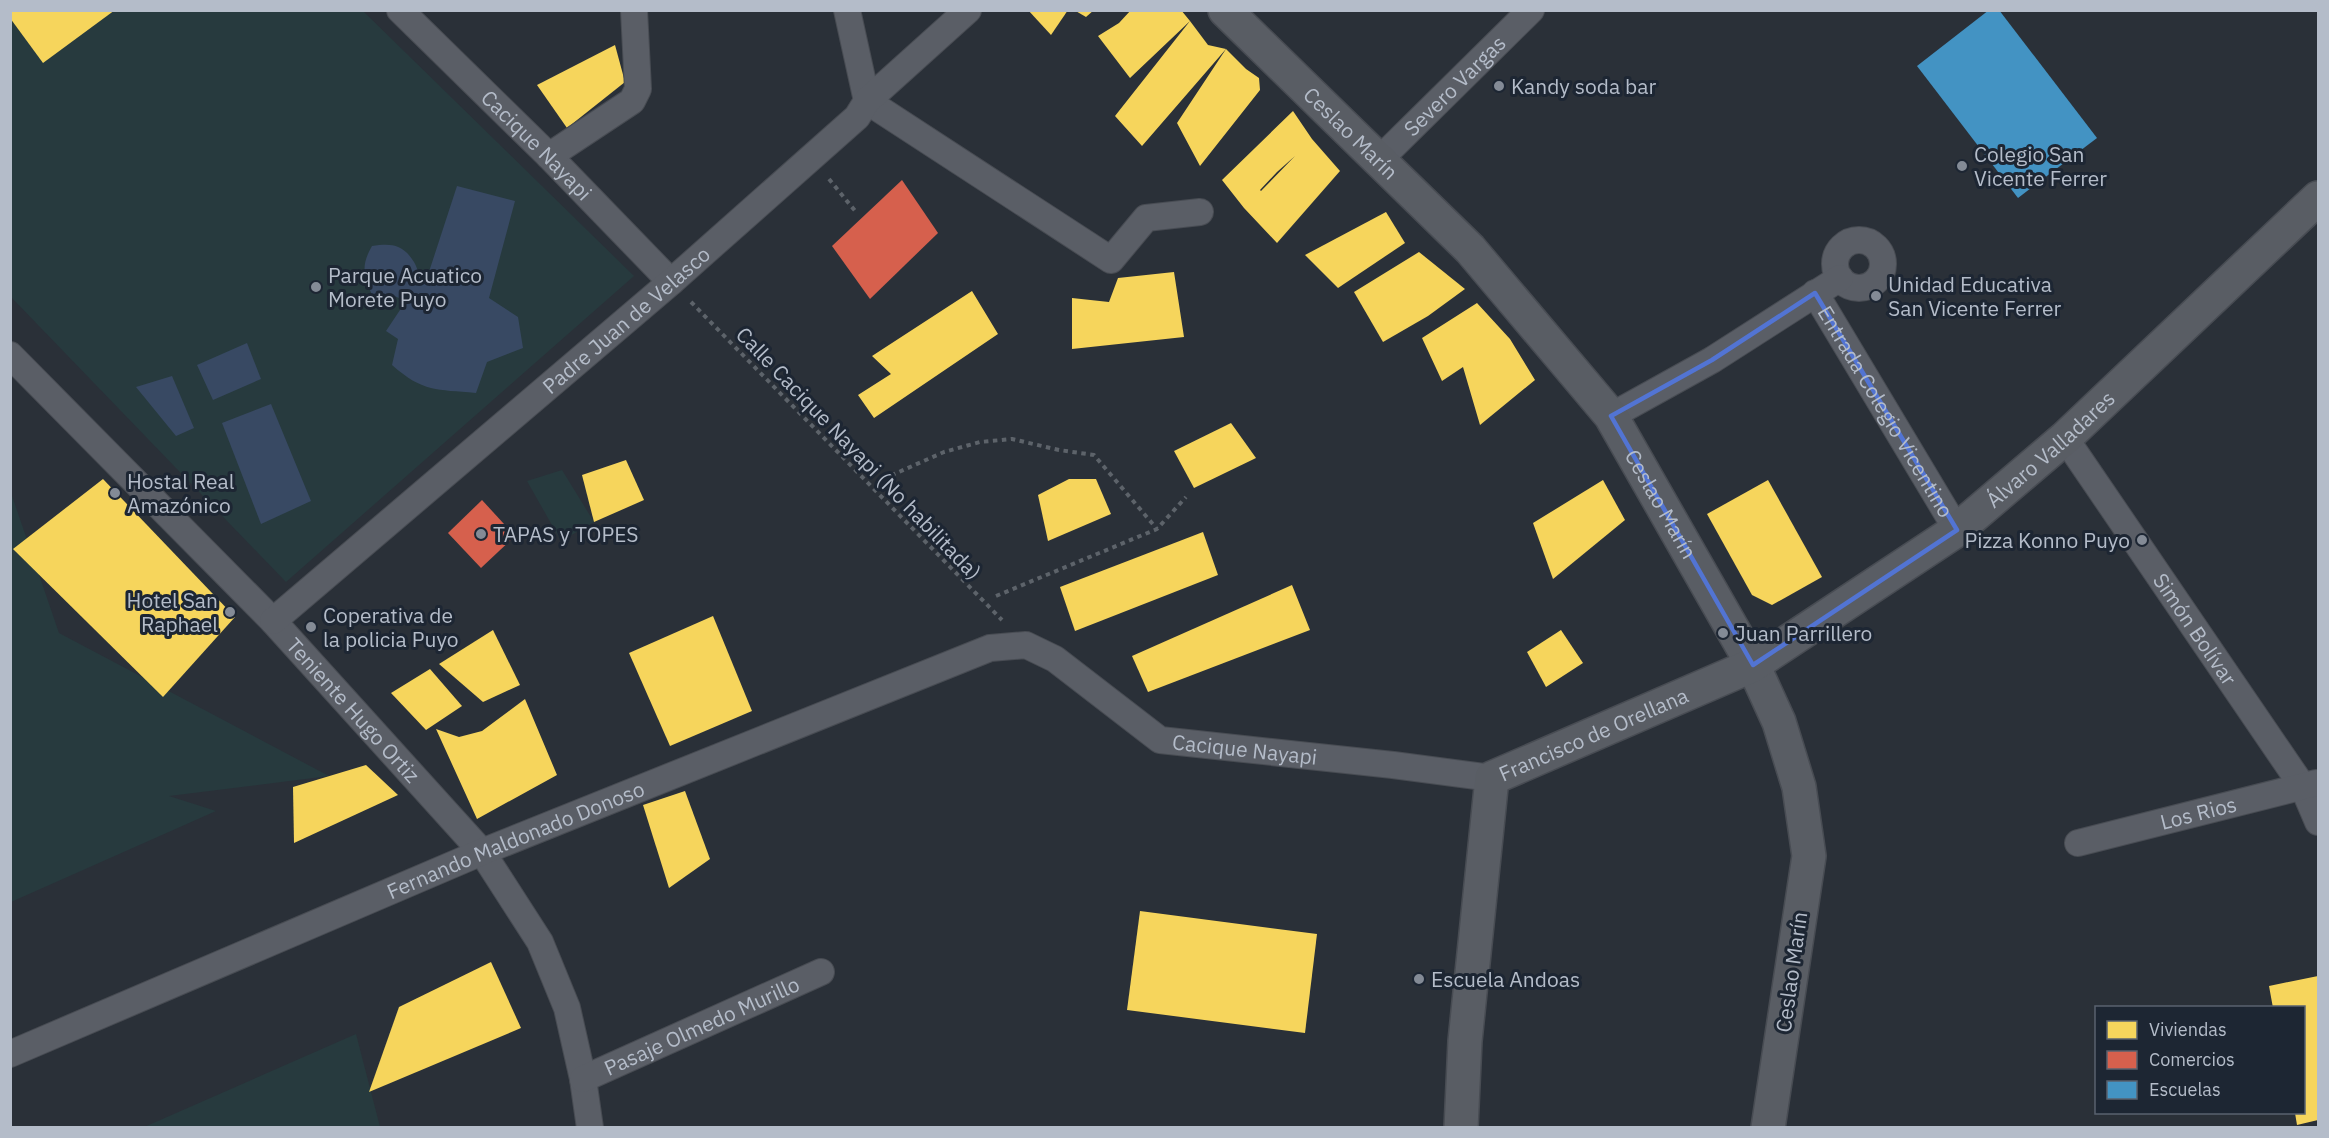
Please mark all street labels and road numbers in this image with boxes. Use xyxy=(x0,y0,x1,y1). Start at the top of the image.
street label: Severo Vargas xyxy=(1397,29,1512,142)
street label: Ceslao Marín xyxy=(1298,80,1404,185)
street label: Cacique Nayapi xyxy=(475,83,598,206)
street label: Padre Juan de Velasco xyxy=(536,240,716,400)
street label: Entrada Colegio Vicentino xyxy=(1812,300,1960,522)
street label: Calle Cacique Nayapi (No habilitada) xyxy=(730,320,988,586)
street label: Álvaro Valladares xyxy=(1980,384,2121,514)
street label: Ceslao Marín xyxy=(1619,444,1703,564)
street label: Simón Bolívar xyxy=(2147,567,2243,691)
street label: Teniente Hugo Ortiz xyxy=(281,632,426,789)
street label: Francisco de Orellana xyxy=(1494,681,1692,787)
street label: Cacique Nayapi xyxy=(1171,727,1319,771)
street label: Fernando Maldonado Donoso xyxy=(382,774,648,905)
street label: Los Rios xyxy=(2157,790,2239,836)
street label: Ceslao Marín xyxy=(1769,910,1813,1034)
street label: Pasaje Olmedo Murillo xyxy=(599,970,804,1082)

